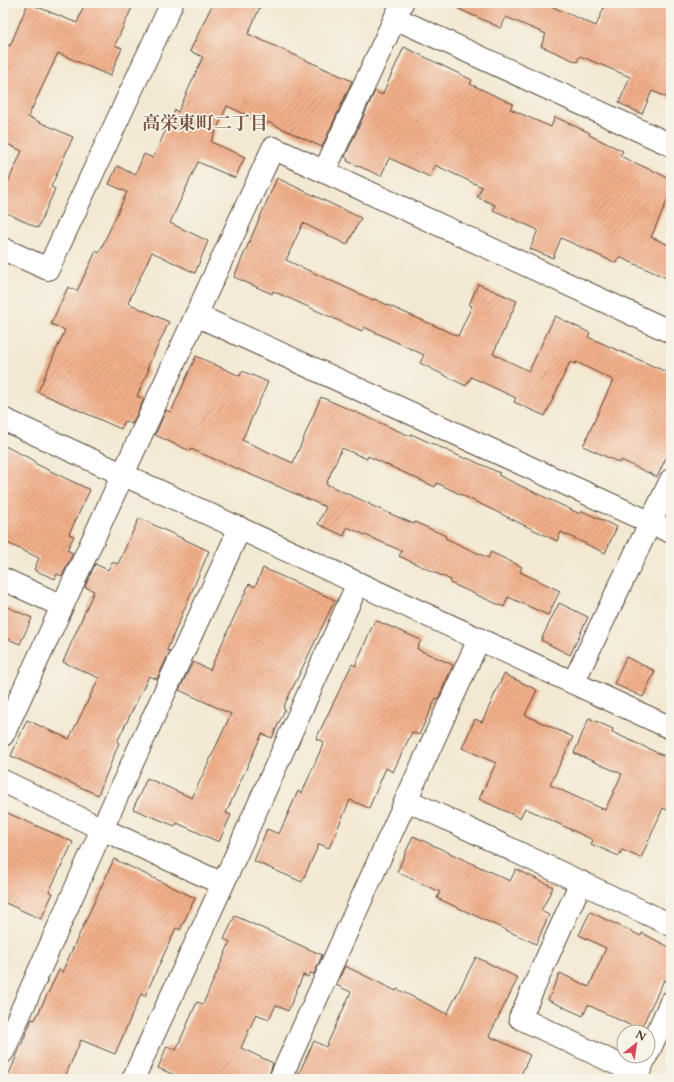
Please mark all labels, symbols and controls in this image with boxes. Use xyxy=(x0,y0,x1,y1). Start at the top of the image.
district label: 高栄東町二丁目 xyxy=(142,111,268,136)
north arrow xyxy=(616,1024,656,1064)
text: N xyxy=(633,1027,649,1045)

